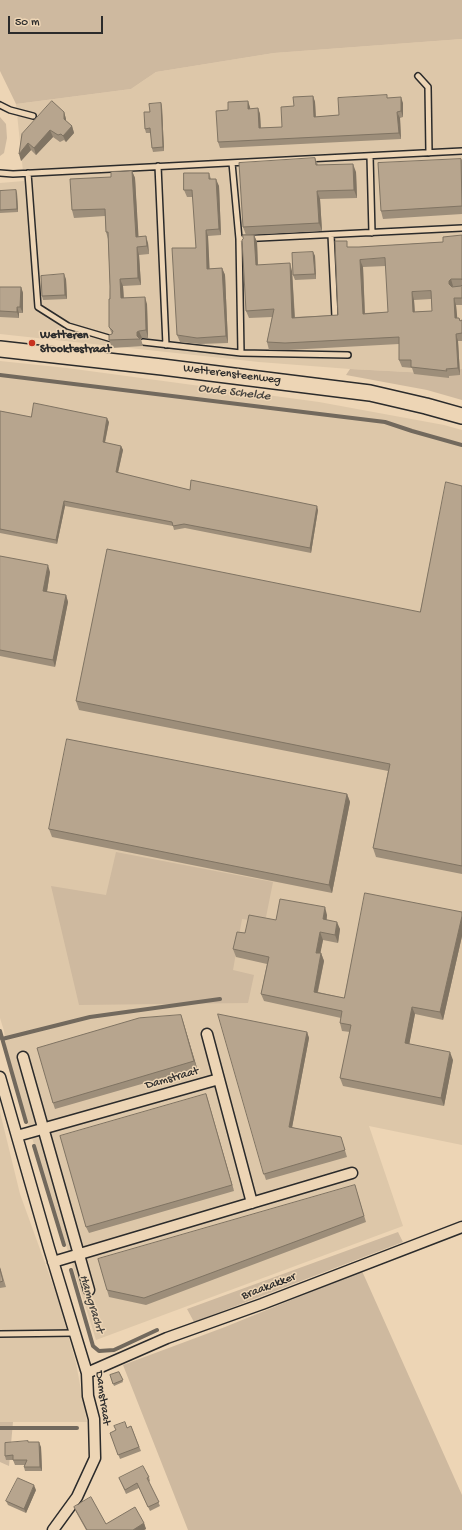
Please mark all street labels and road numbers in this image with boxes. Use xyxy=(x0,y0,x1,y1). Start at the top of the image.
street label: Wetterensteenweg xyxy=(182,362,282,388)
street label: Damstraat xyxy=(144,1065,200,1093)
street label: Braakakker xyxy=(240,1270,298,1304)
street label: Damstraat xyxy=(91,1370,113,1426)

